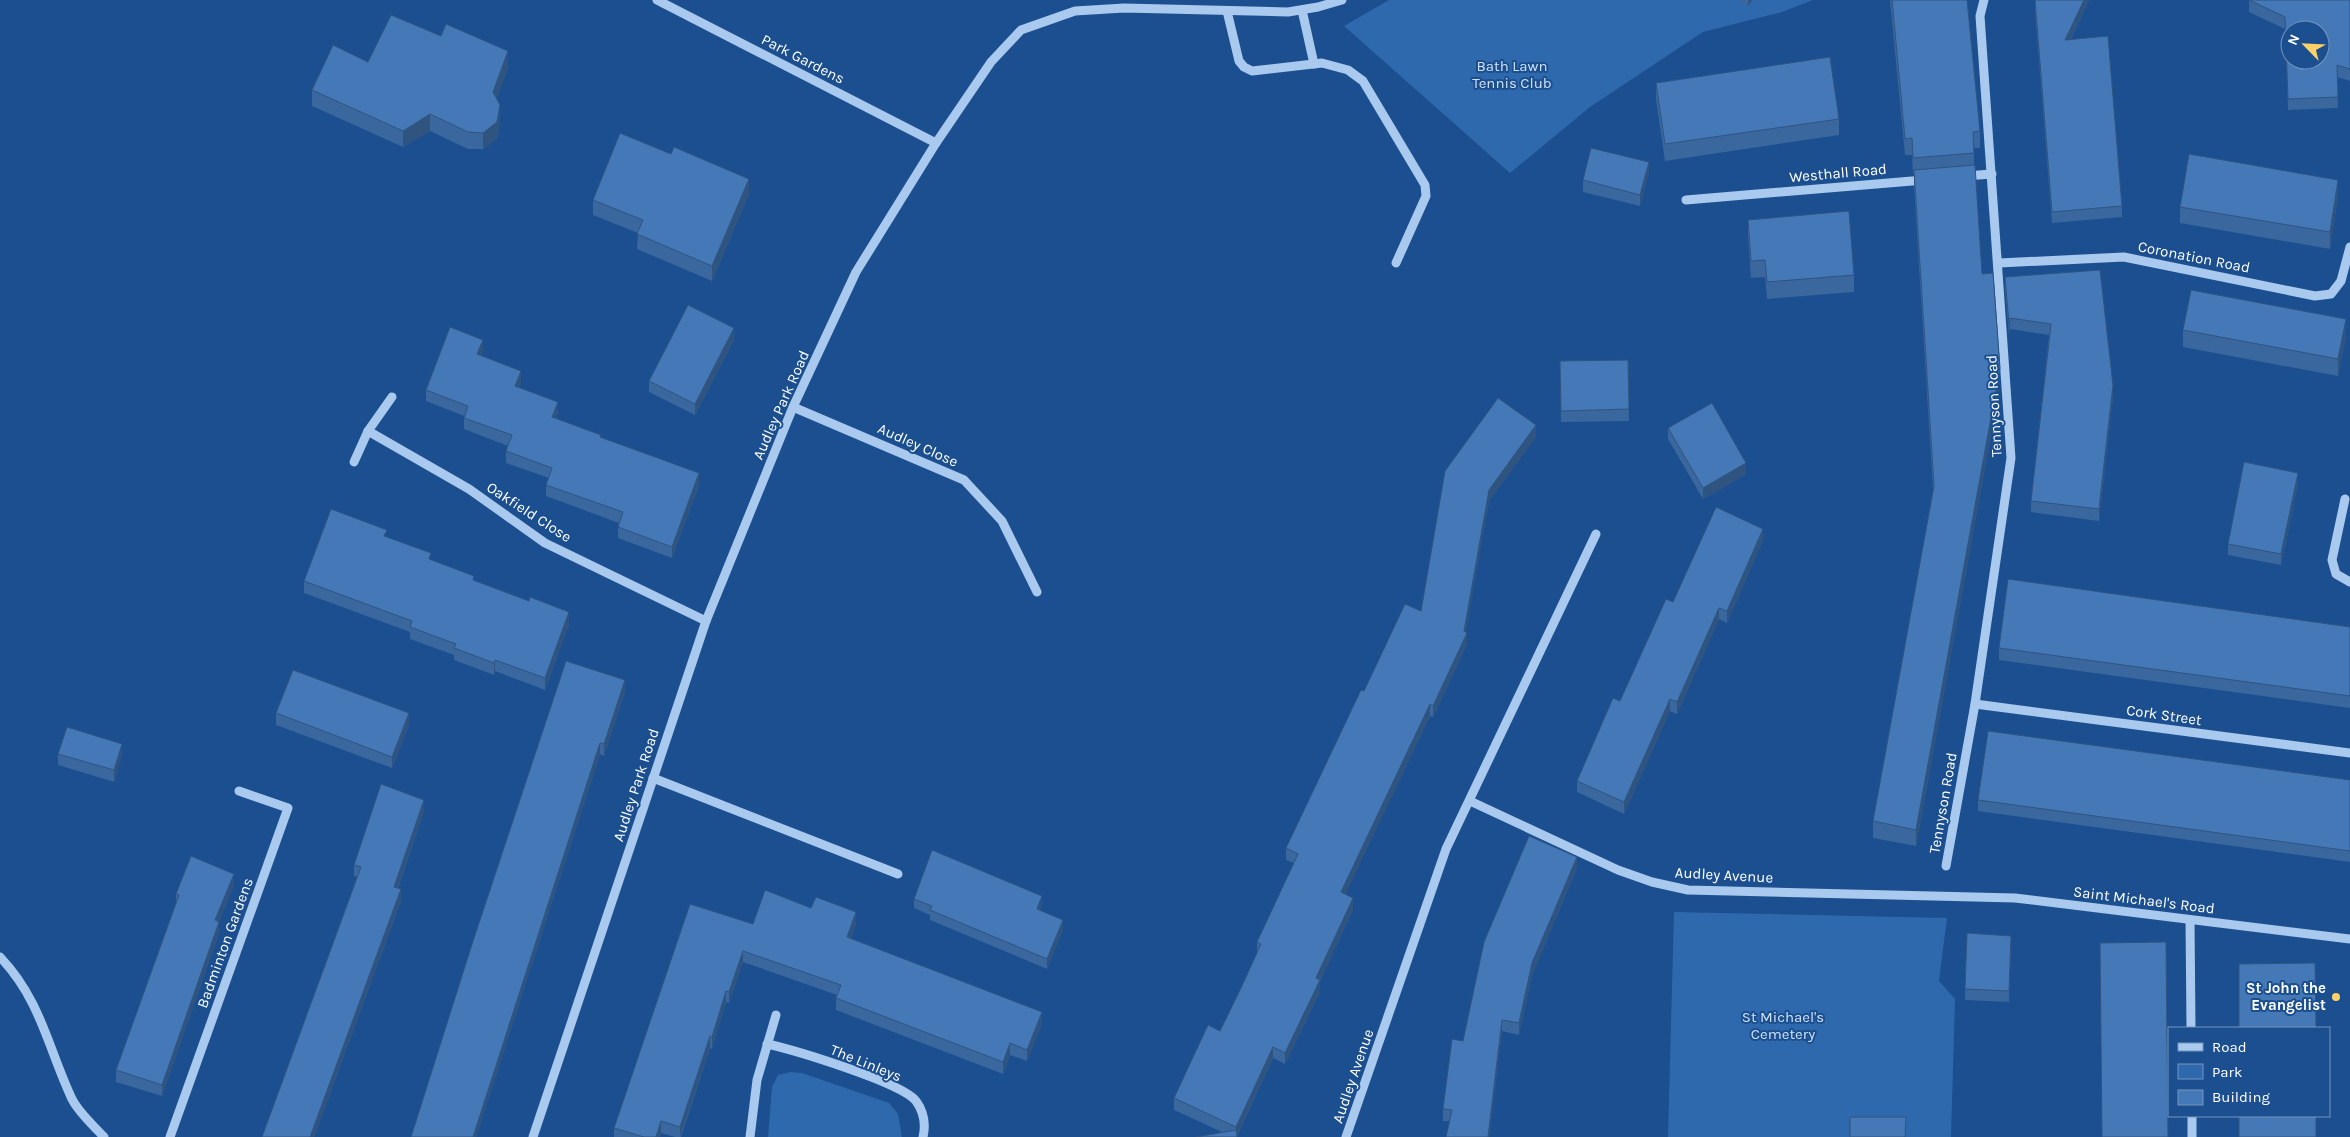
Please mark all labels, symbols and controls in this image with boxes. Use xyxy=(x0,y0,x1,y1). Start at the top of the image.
north arrow xyxy=(2280,20,2330,70)
street label: Park Gardens xyxy=(758,30,848,88)
text: N xyxy=(2284,32,2303,48)
park label: Bath Lawn Tennis Club xyxy=(1472,57,1552,92)
street label: Westhall Road xyxy=(1788,160,1888,186)
street label: Coronation Road xyxy=(2136,237,2252,277)
street label: Audley Park Road xyxy=(749,348,813,462)
street label: Tennyson Road xyxy=(1982,354,2006,458)
street label: Audley Close xyxy=(875,419,961,471)
street label: Oakfield Close xyxy=(483,478,575,546)
street label: Cork Street xyxy=(2125,701,2203,729)
street label: Audley Park Road xyxy=(609,726,663,844)
street label: Tennyson Road xyxy=(1925,751,1961,855)
street label: Audley Avenue xyxy=(1674,863,1774,887)
street label: Badminton Gardens xyxy=(193,875,257,1011)
street label: Saint Michael's Road xyxy=(2072,882,2216,918)
place label: St John the Evangelist xyxy=(2246,979,2326,1014)
marker: St John the Evangelist xyxy=(2330,991,2342,1003)
park label: St Michael's Cemetery xyxy=(1742,1008,1824,1043)
street label: Audley Avenue xyxy=(1328,1027,1378,1125)
legend xyxy=(2168,1027,2330,1117)
text: Road xyxy=(2212,1038,2247,1056)
street label: The Linleys xyxy=(828,1041,904,1085)
text: Park xyxy=(2212,1063,2242,1081)
text: Building xyxy=(2212,1088,2270,1106)

